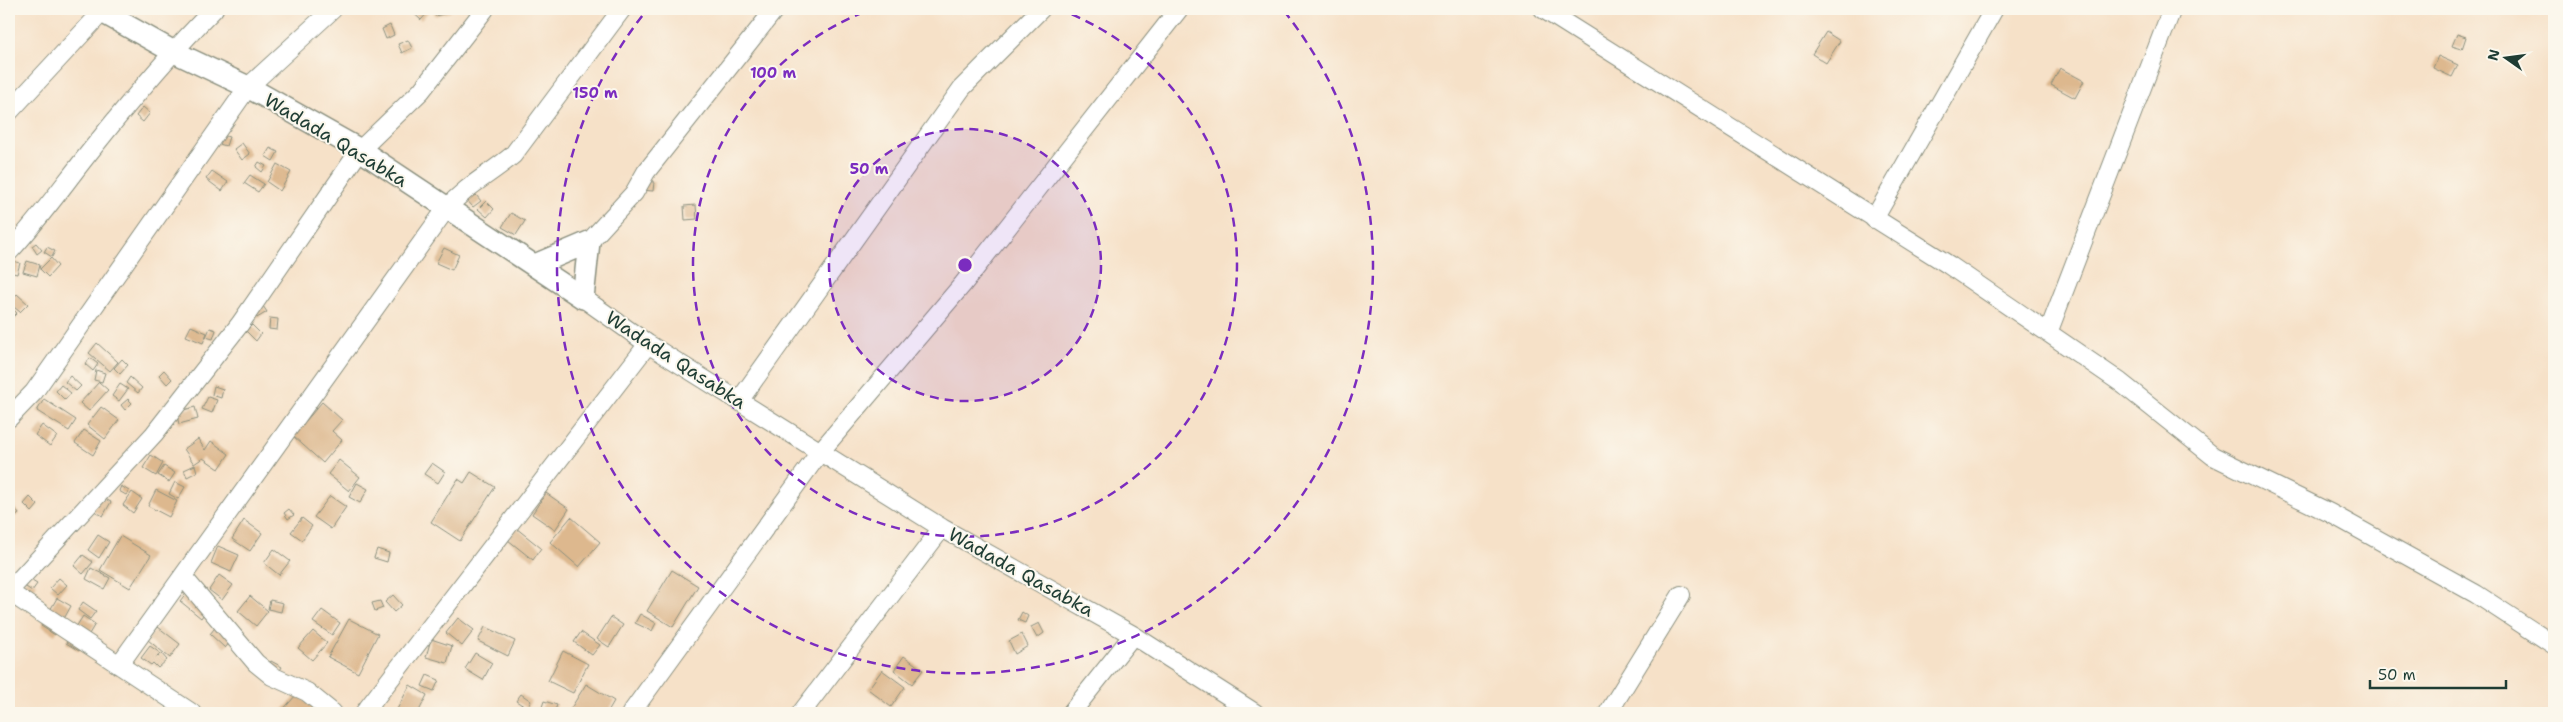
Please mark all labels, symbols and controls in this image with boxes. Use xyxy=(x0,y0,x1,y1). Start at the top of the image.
north arrow xyxy=(2480,32,2530,82)
text: N xyxy=(2483,47,2503,62)
text: 100 m xyxy=(750,63,796,83)
text: 150 m xyxy=(572,83,618,103)
street label: Wadada Qasabka xyxy=(260,87,412,193)
text: 50 m xyxy=(850,159,889,179)
centre of rings xyxy=(956,256,974,274)
street label: Wadada Qasabka xyxy=(601,305,751,415)
street label: Wadada Qasabka xyxy=(944,522,1098,622)
scale bar xyxy=(2370,657,2507,689)
text: 50 m xyxy=(2378,665,2416,685)

